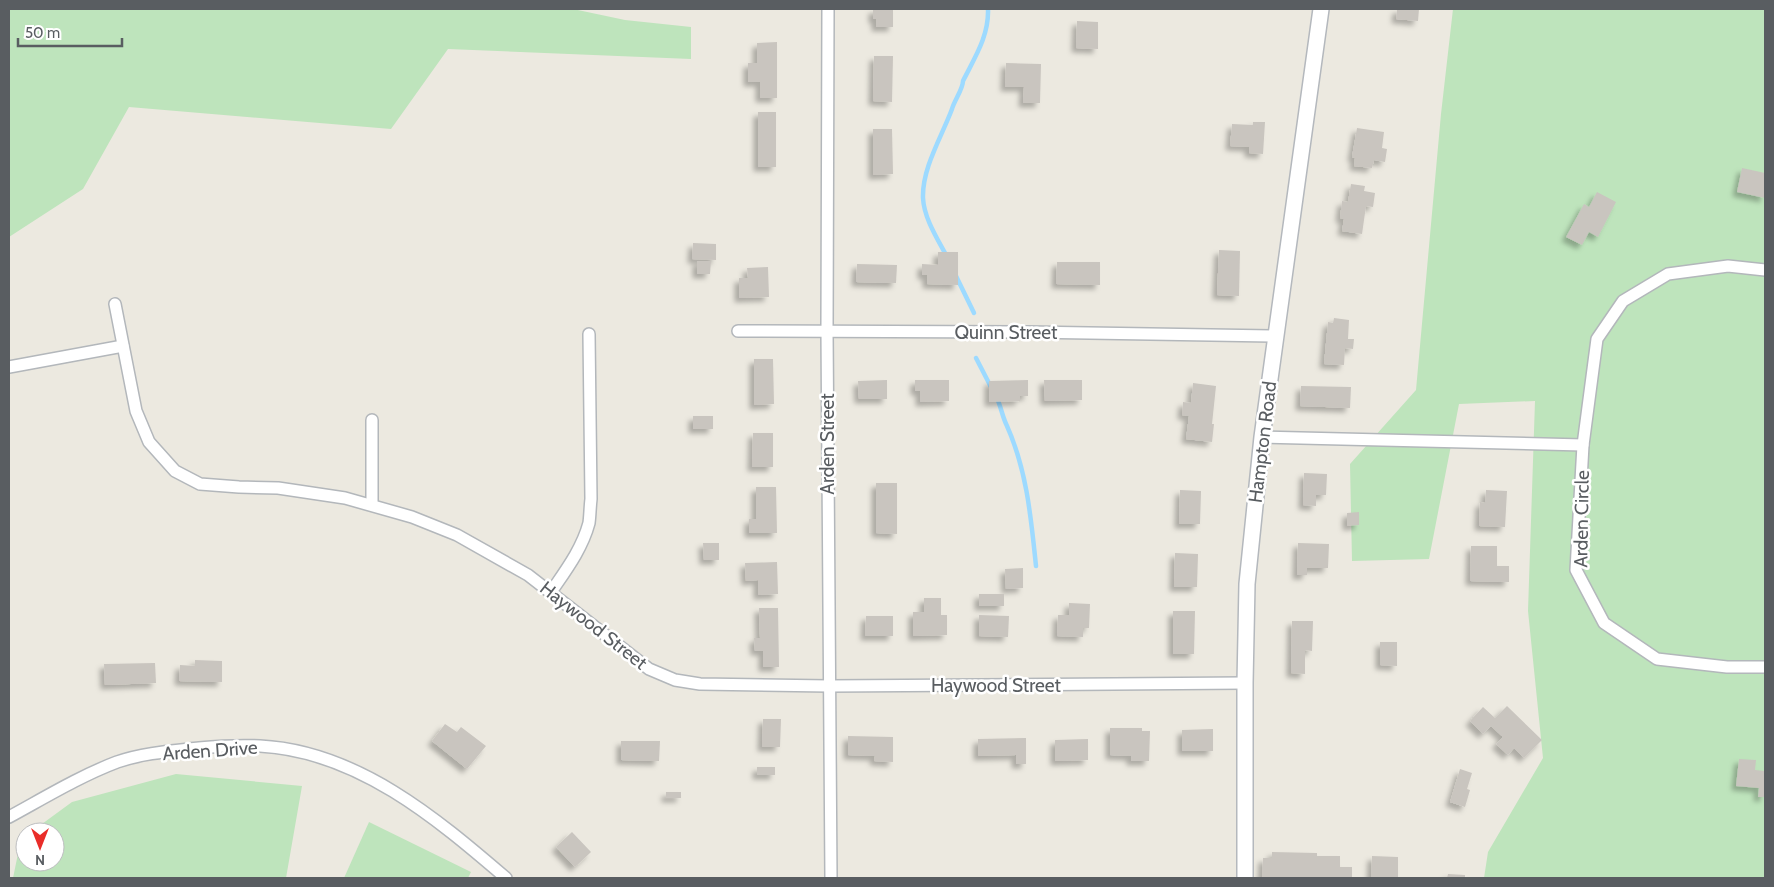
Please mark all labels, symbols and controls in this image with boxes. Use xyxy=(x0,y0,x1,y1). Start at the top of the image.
scale bar xyxy=(18,15,121,47)
text: 50 m xyxy=(25,24,60,42)
street label: Quinn Street xyxy=(955,321,1058,344)
street label: Hampton Road xyxy=(1244,380,1281,504)
street label: Arden Street xyxy=(816,393,839,495)
street label: Arden Circle xyxy=(1569,470,1594,568)
street label: Haywood Street xyxy=(535,576,652,675)
street label: Haywood Street xyxy=(931,674,1061,697)
street label: Arden Drive xyxy=(162,736,259,765)
north arrow xyxy=(15,822,65,872)
text: N xyxy=(35,851,45,869)

